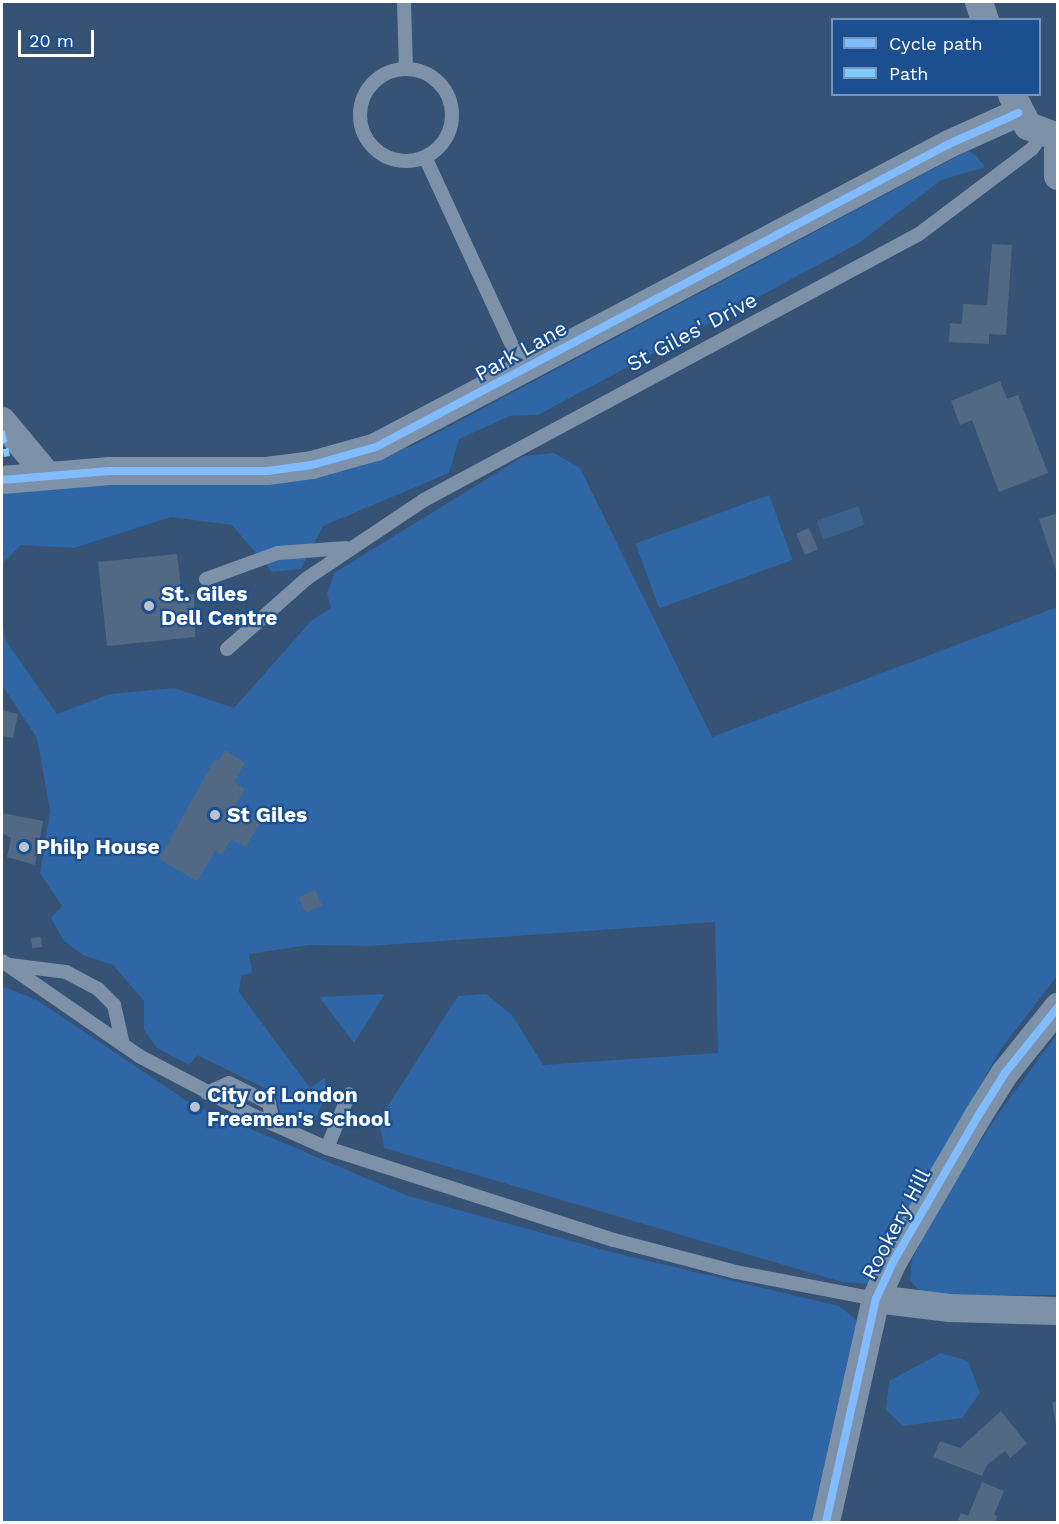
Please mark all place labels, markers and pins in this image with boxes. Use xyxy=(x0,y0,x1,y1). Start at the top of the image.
place label: St. Giles Dell Centre xyxy=(161,581,278,631)
marker: St. Giles Dell Centre xyxy=(142,599,156,613)
place label: St Giles xyxy=(227,802,307,828)
marker: St Giles xyxy=(208,808,222,822)
place label: Philp House xyxy=(36,834,160,860)
marker: Philp House xyxy=(17,840,31,854)
place label: City of London Freemen's School xyxy=(207,1082,390,1132)
marker: City of London Freemen's School xyxy=(188,1100,202,1114)

